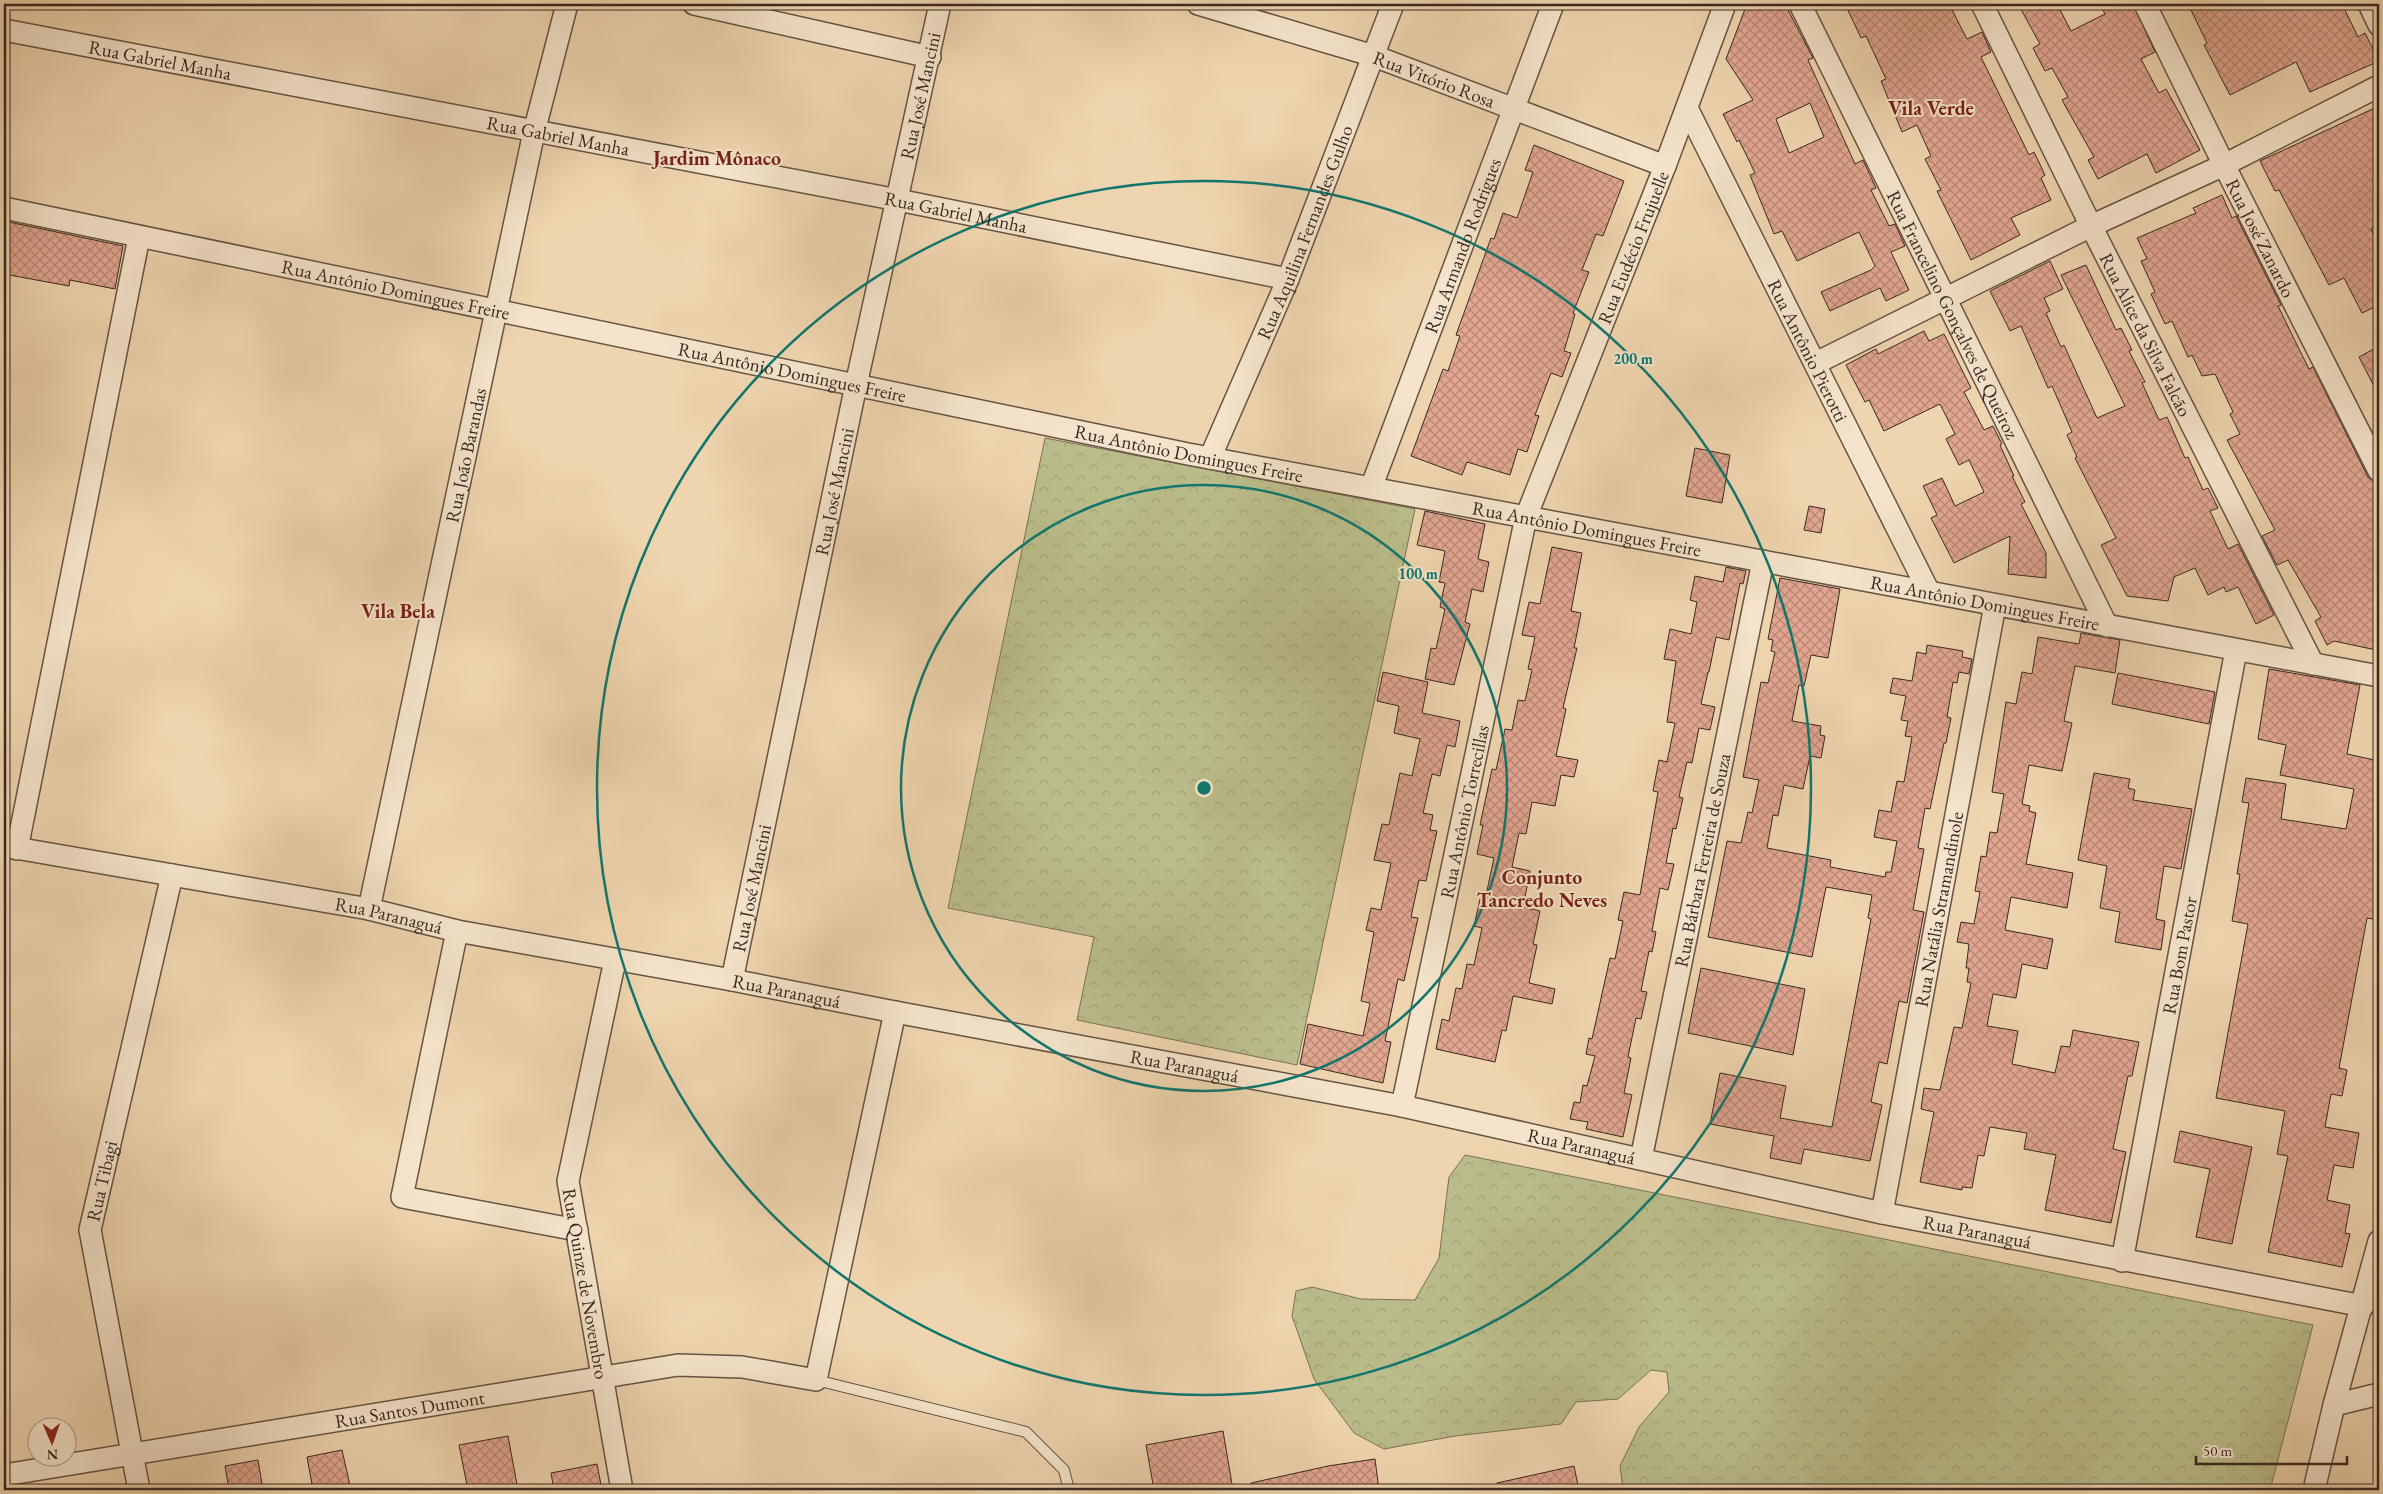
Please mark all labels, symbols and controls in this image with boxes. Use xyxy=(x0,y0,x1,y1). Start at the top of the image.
street label: Rua José Mancini xyxy=(894,29,947,162)
street label: Rua Gabriel Manha xyxy=(87,34,234,86)
street label: Rua Vitório Rosa xyxy=(1370,45,1499,114)
district label: Vila Verde xyxy=(1888,95,1974,121)
street label: Rua Gabriel Manha xyxy=(485,110,632,162)
street label: Rua Aquilina Fernandes Gulho xyxy=(1251,121,1359,343)
district label: Jardim Mônaco xyxy=(651,145,781,171)
street label: Rua Armando Rodrigues xyxy=(1418,155,1507,337)
street label: Rua Eudécio Frujuelle xyxy=(1592,167,1675,328)
street label: Rua José Zanardo xyxy=(2220,174,2301,302)
street label: Rua Gabriel Manha xyxy=(882,186,1030,239)
street label: Rua Francelino Gonçalves de Queiroz xyxy=(1881,186,2025,444)
street label: Rua Alice da Silva Falcão xyxy=(2094,249,2197,421)
street label: Rua Antônio Domingues Freire xyxy=(279,254,512,326)
street label: Rua Antônio Pierotti xyxy=(1762,275,1854,426)
street label: Rua Antônio Domingues Freire xyxy=(676,336,908,408)
text: 200 m xyxy=(1613,349,1653,368)
street label: Rua João Barandas xyxy=(439,385,492,525)
street label: Rua Antônio Domingues Freire xyxy=(1072,419,1305,488)
street label: Rua José Mancini xyxy=(809,425,860,558)
street label: Rua Antônio Domingues Freire xyxy=(1470,495,1703,562)
text: 100 m xyxy=(1398,564,1438,583)
street label: Rua Antônio Domingues Freire xyxy=(1868,569,2101,637)
district label: Vila Bela xyxy=(361,598,435,624)
street label: Rua Antônio Torrecillas xyxy=(1434,722,1495,901)
street label: Rua Bárbara Ferreira de Souza xyxy=(1668,751,1737,970)
centre of rings xyxy=(1195,779,1213,797)
street label: Rua Natália Stramandinole xyxy=(1909,809,1969,1009)
street label: Rua José Mancini xyxy=(726,822,777,954)
district label: Conjunto Tancredo Neves xyxy=(1477,864,1607,913)
street label: Rua Paranaguá xyxy=(333,891,445,940)
street label: Rua Bom Pastor xyxy=(2156,894,2203,1016)
street label: Rua Paranaguá xyxy=(730,968,843,1014)
street label: Rua Paranaguá xyxy=(1128,1044,1241,1089)
street label: Rua Paranaguá xyxy=(1525,1122,1638,1171)
street label: Rua Tibagi xyxy=(80,1138,123,1224)
street label: Rua Quinze de Novembro xyxy=(556,1186,614,1381)
street label: Rua Paranaguá xyxy=(1921,1209,2034,1255)
street label: Rua Santos Dumont xyxy=(333,1385,486,1434)
north arrow xyxy=(28,1416,78,1466)
scale bar xyxy=(2196,1434,2347,1466)
text: 50 m xyxy=(2203,1441,2232,1460)
text: N xyxy=(46,1446,58,1464)

